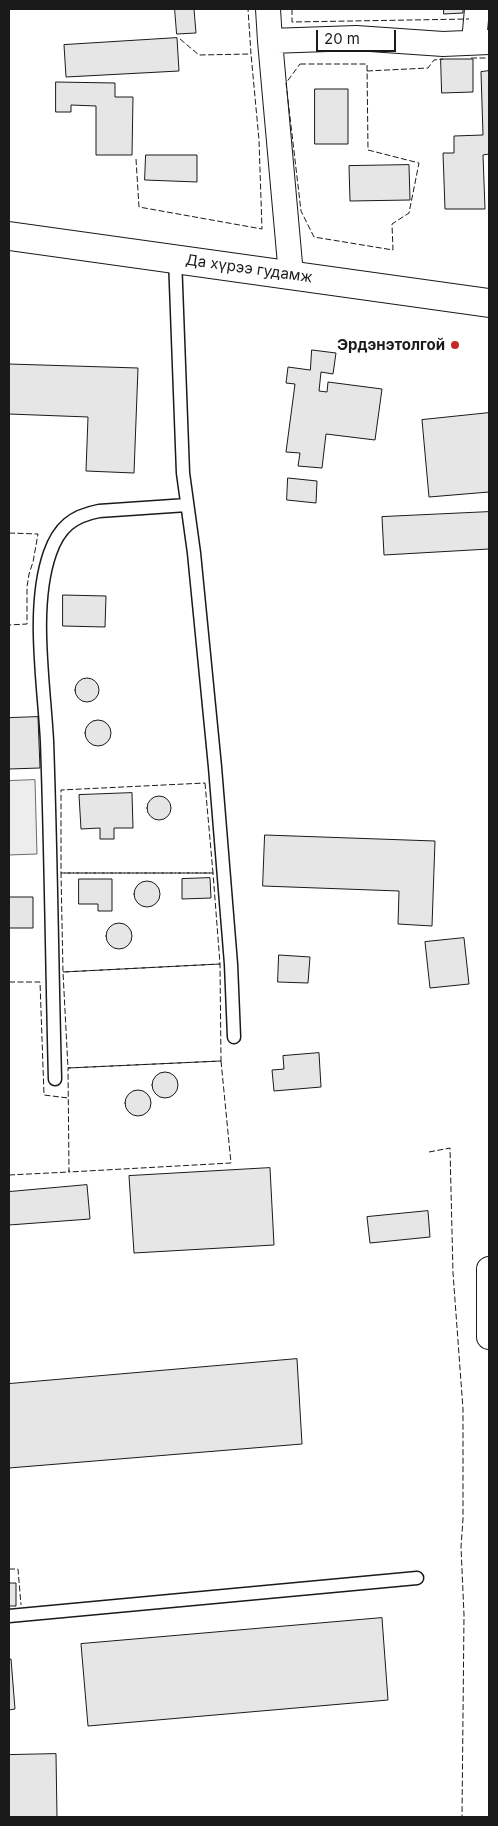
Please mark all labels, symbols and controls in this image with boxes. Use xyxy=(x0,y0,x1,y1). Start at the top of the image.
scale bar xyxy=(318,20,398,52)
text: 20 m xyxy=(324,29,360,48)
street label: Да хүрээ гудамж xyxy=(184,251,314,287)
place label: Эрдэнэтолгой xyxy=(337,336,445,354)
marker: Эрдэнэтолгой xyxy=(449,339,461,351)

